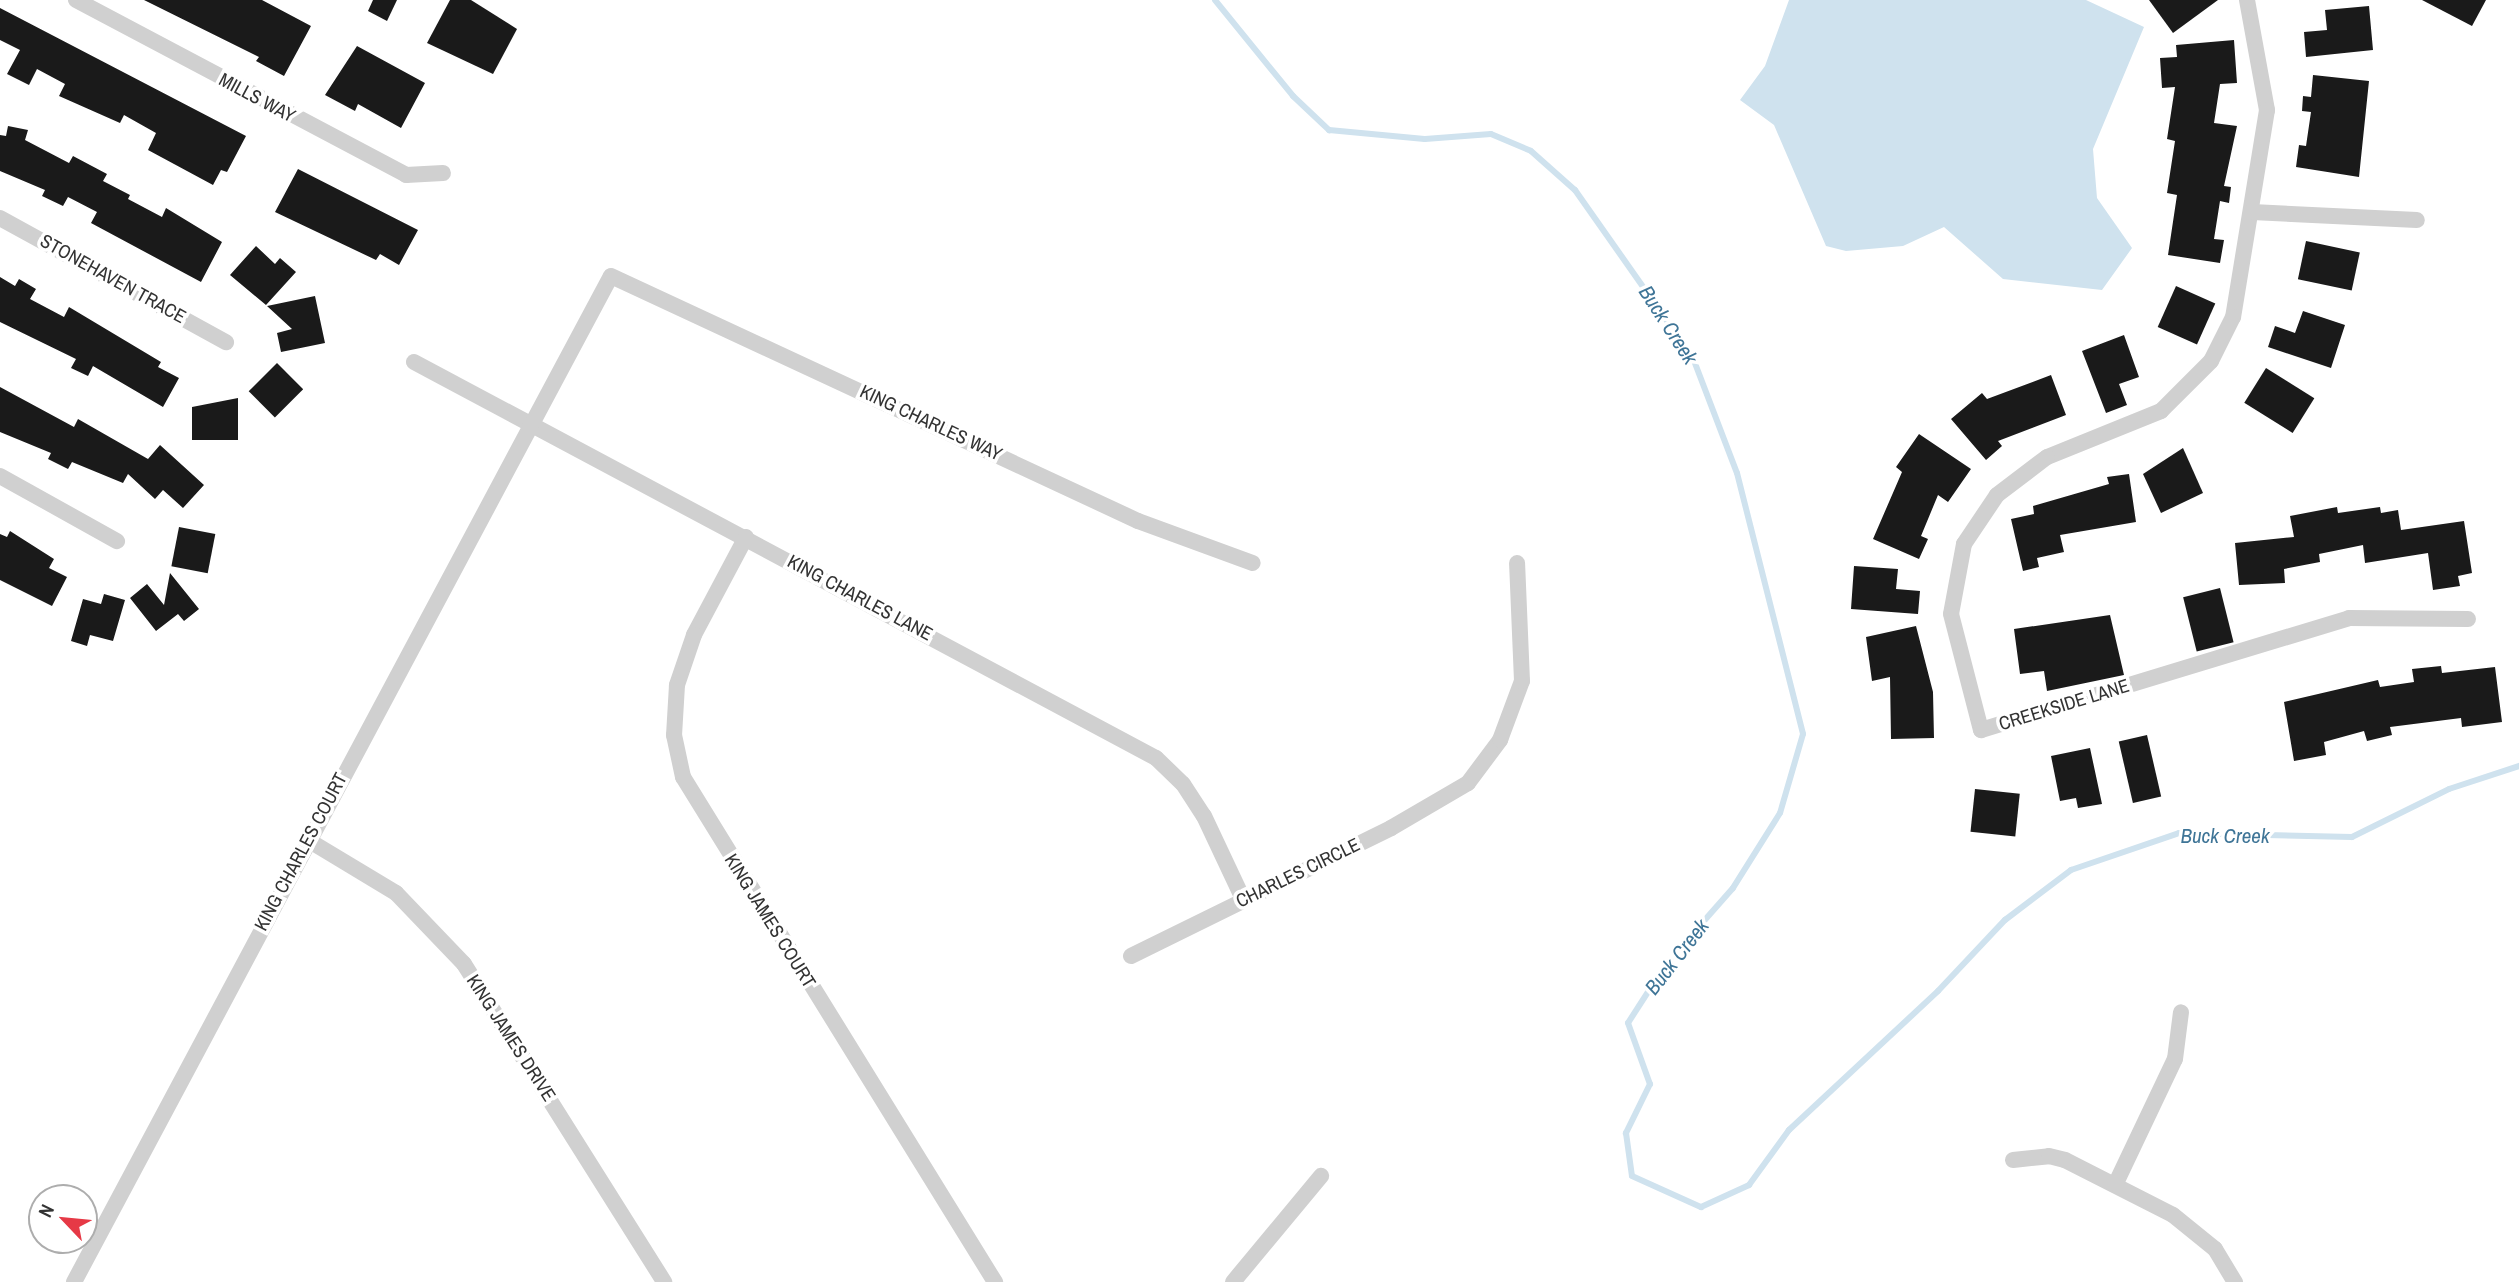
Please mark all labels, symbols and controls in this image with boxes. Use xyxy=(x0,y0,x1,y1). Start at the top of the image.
street label: MILLS WAY xyxy=(215,68,299,128)
street label: STONEHAVEN TRACE xyxy=(36,229,190,329)
water label: Buck Creek xyxy=(1633,281,1703,369)
street label: KING CHARLES WAY xyxy=(856,380,1006,466)
street label: KING CHARLES LANE xyxy=(784,550,936,646)
street label: CREEKSIDE LANE xyxy=(1996,674,2132,736)
street label: KING CHARLES COURT xyxy=(250,769,352,935)
water label: Buck Creek xyxy=(2181,823,2269,849)
street label: CHARLES CIRCLE xyxy=(1232,833,1364,913)
street label: KING JAMES COURT xyxy=(720,850,820,992)
water label: Buck Creek xyxy=(1640,914,1714,1000)
street label: KING JAMES DRIVE xyxy=(462,970,560,1106)
north arrow xyxy=(28,1184,98,1254)
text: N xyxy=(32,1200,60,1221)

